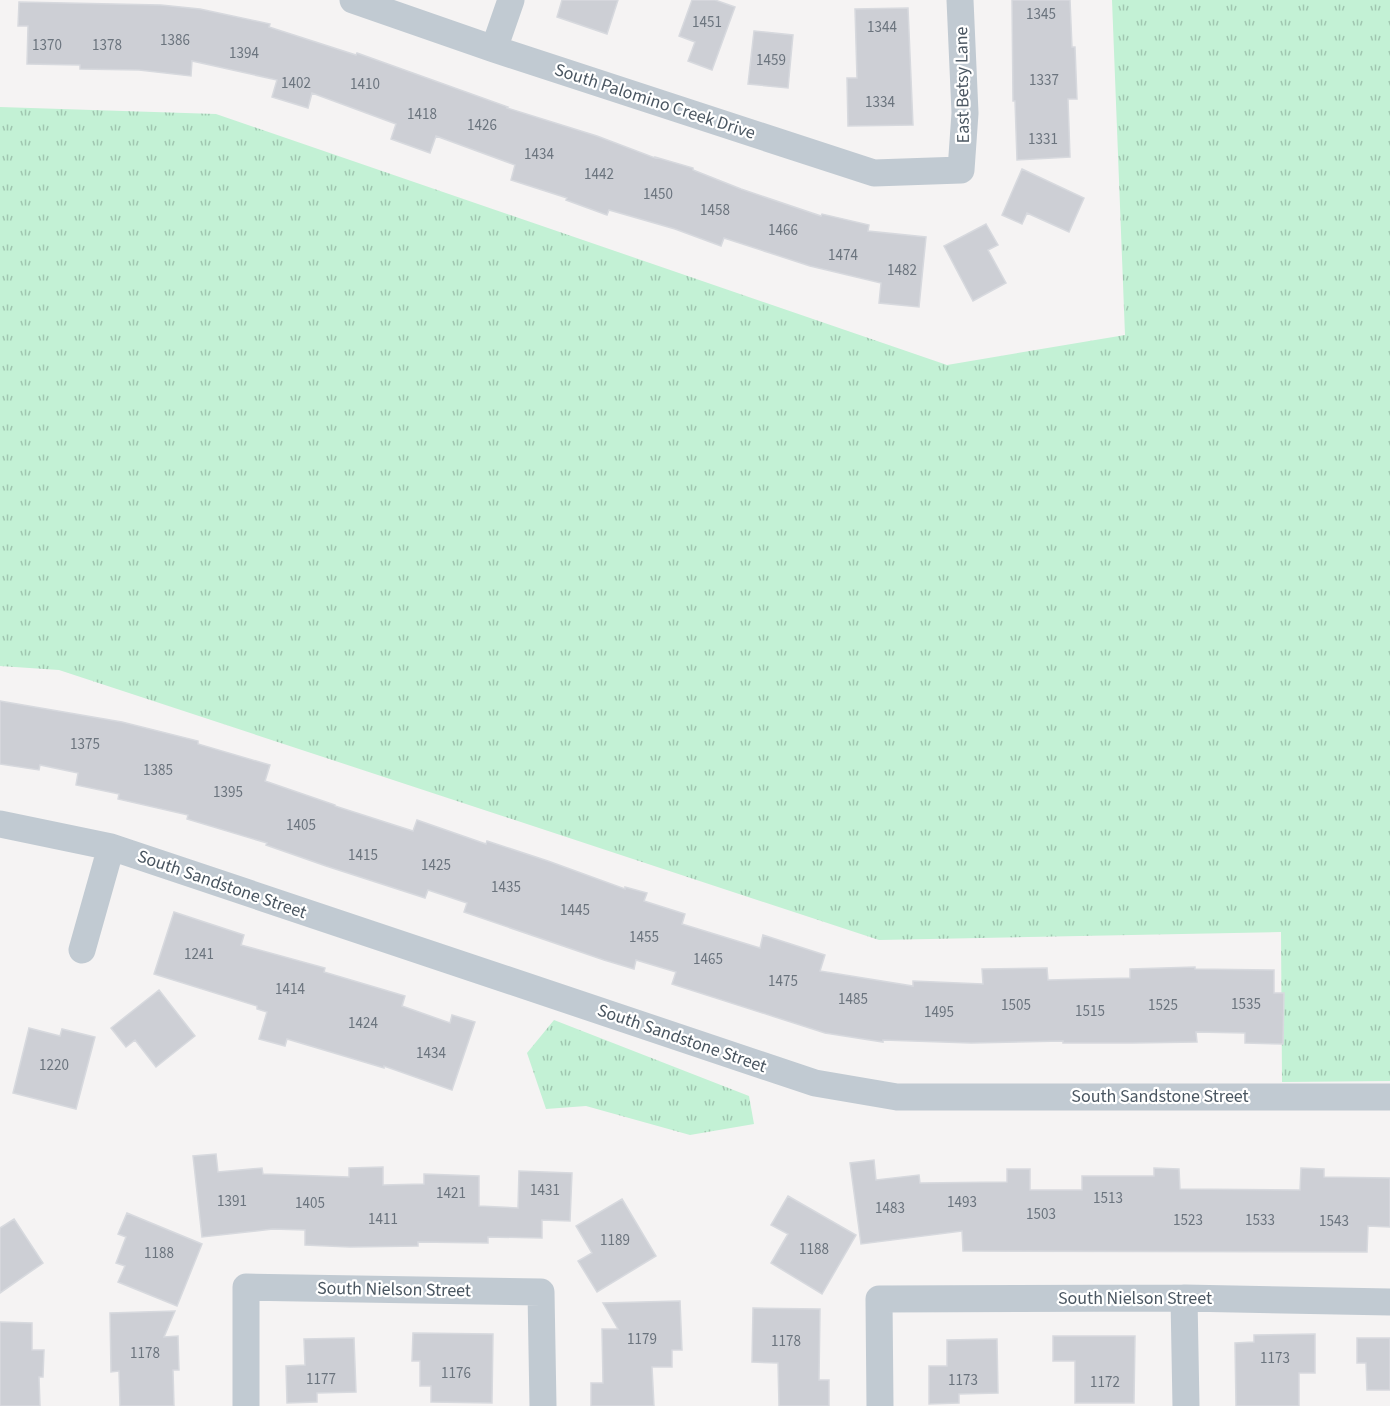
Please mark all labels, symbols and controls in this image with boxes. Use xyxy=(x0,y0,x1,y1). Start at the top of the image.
house number: 1345 xyxy=(1026,4,1056,25)
house number: 1451 xyxy=(692,12,722,33)
house number: 1344 xyxy=(867,17,897,38)
street label: East Betsy Lane xyxy=(949,26,976,144)
house number: 1386 xyxy=(160,30,190,51)
house number: 1370 xyxy=(32,35,62,56)
house number: 1378 xyxy=(92,35,122,56)
house number: 1394 xyxy=(229,43,259,64)
house number: 1459 xyxy=(756,50,786,71)
street label: South Palomino Creek Drive xyxy=(551,57,759,146)
house number: 1337 xyxy=(1029,70,1059,91)
house number: 1402 xyxy=(281,73,311,94)
house number: 1410 xyxy=(350,74,380,95)
house number: 1334 xyxy=(865,92,895,113)
house number: 1418 xyxy=(407,104,437,125)
house number: 1426 xyxy=(467,115,497,136)
house number: 1331 xyxy=(1028,129,1058,150)
house number: 1434 xyxy=(524,144,554,165)
house number: 1442 xyxy=(584,164,614,185)
house number: 1450 xyxy=(643,184,673,205)
house number: 1458 xyxy=(700,200,730,221)
house number: 1466 xyxy=(768,220,798,241)
house number: 1474 xyxy=(828,245,858,266)
house number: 1482 xyxy=(887,260,917,281)
house number: 1375 xyxy=(70,734,100,755)
house number: 1385 xyxy=(143,760,173,781)
house number: 1395 xyxy=(213,782,243,803)
house number: 1405 xyxy=(286,815,316,836)
street label: South Sandstone Street xyxy=(134,844,310,925)
house number: 1415 xyxy=(348,845,378,866)
house number: 1425 xyxy=(421,855,451,876)
house number: 1435 xyxy=(491,877,521,898)
house number: 1445 xyxy=(560,900,590,921)
house number: 1455 xyxy=(629,927,659,948)
house number: 1241 xyxy=(184,944,214,965)
house number: 1465 xyxy=(693,949,723,970)
house number: 1475 xyxy=(768,971,798,992)
house number: 1414 xyxy=(275,979,305,1000)
house number: 1485 xyxy=(838,989,868,1010)
house number: 1535 xyxy=(1231,994,1261,1015)
house number: 1505 xyxy=(1001,995,1031,1016)
house number: 1525 xyxy=(1148,995,1178,1016)
street label: South Sandstone Street xyxy=(594,998,770,1079)
house number: 1515 xyxy=(1075,1001,1105,1022)
house number: 1495 xyxy=(924,1002,954,1023)
house number: 1424 xyxy=(348,1013,378,1034)
house number: 1434 xyxy=(416,1043,446,1064)
house number: 1220 xyxy=(39,1055,69,1076)
street label: South Sandstone Street xyxy=(1071,1084,1249,1109)
house number: 1431 xyxy=(530,1180,560,1201)
house number: 1421 xyxy=(436,1183,466,1204)
house number: 1513 xyxy=(1093,1188,1123,1209)
house number: 1391 xyxy=(217,1191,247,1212)
house number: 1493 xyxy=(947,1192,977,1213)
house number: 1405 xyxy=(295,1193,325,1214)
house number: 1483 xyxy=(875,1198,905,1219)
house number: 1503 xyxy=(1026,1204,1056,1225)
house number: 1411 xyxy=(368,1209,398,1230)
house number: 1523 xyxy=(1173,1210,1203,1231)
house number: 1533 xyxy=(1245,1210,1275,1231)
house number: 1543 xyxy=(1319,1211,1349,1232)
house number: 1189 xyxy=(600,1230,630,1251)
house number: 1188 xyxy=(799,1239,829,1260)
house number: 1188 xyxy=(144,1243,174,1264)
street label: South Nielson Street xyxy=(317,1276,471,1303)
street label: South Nielson Street xyxy=(1058,1286,1212,1311)
house number: 1179 xyxy=(627,1329,657,1350)
house number: 1178 xyxy=(771,1331,801,1352)
house number: 1178 xyxy=(130,1343,160,1364)
house number: 1173 xyxy=(1260,1348,1290,1369)
house number: 1176 xyxy=(441,1363,471,1384)
house number: 1177 xyxy=(306,1369,336,1390)
house number: 1173 xyxy=(948,1370,978,1391)
house number: 1172 xyxy=(1090,1372,1120,1393)

